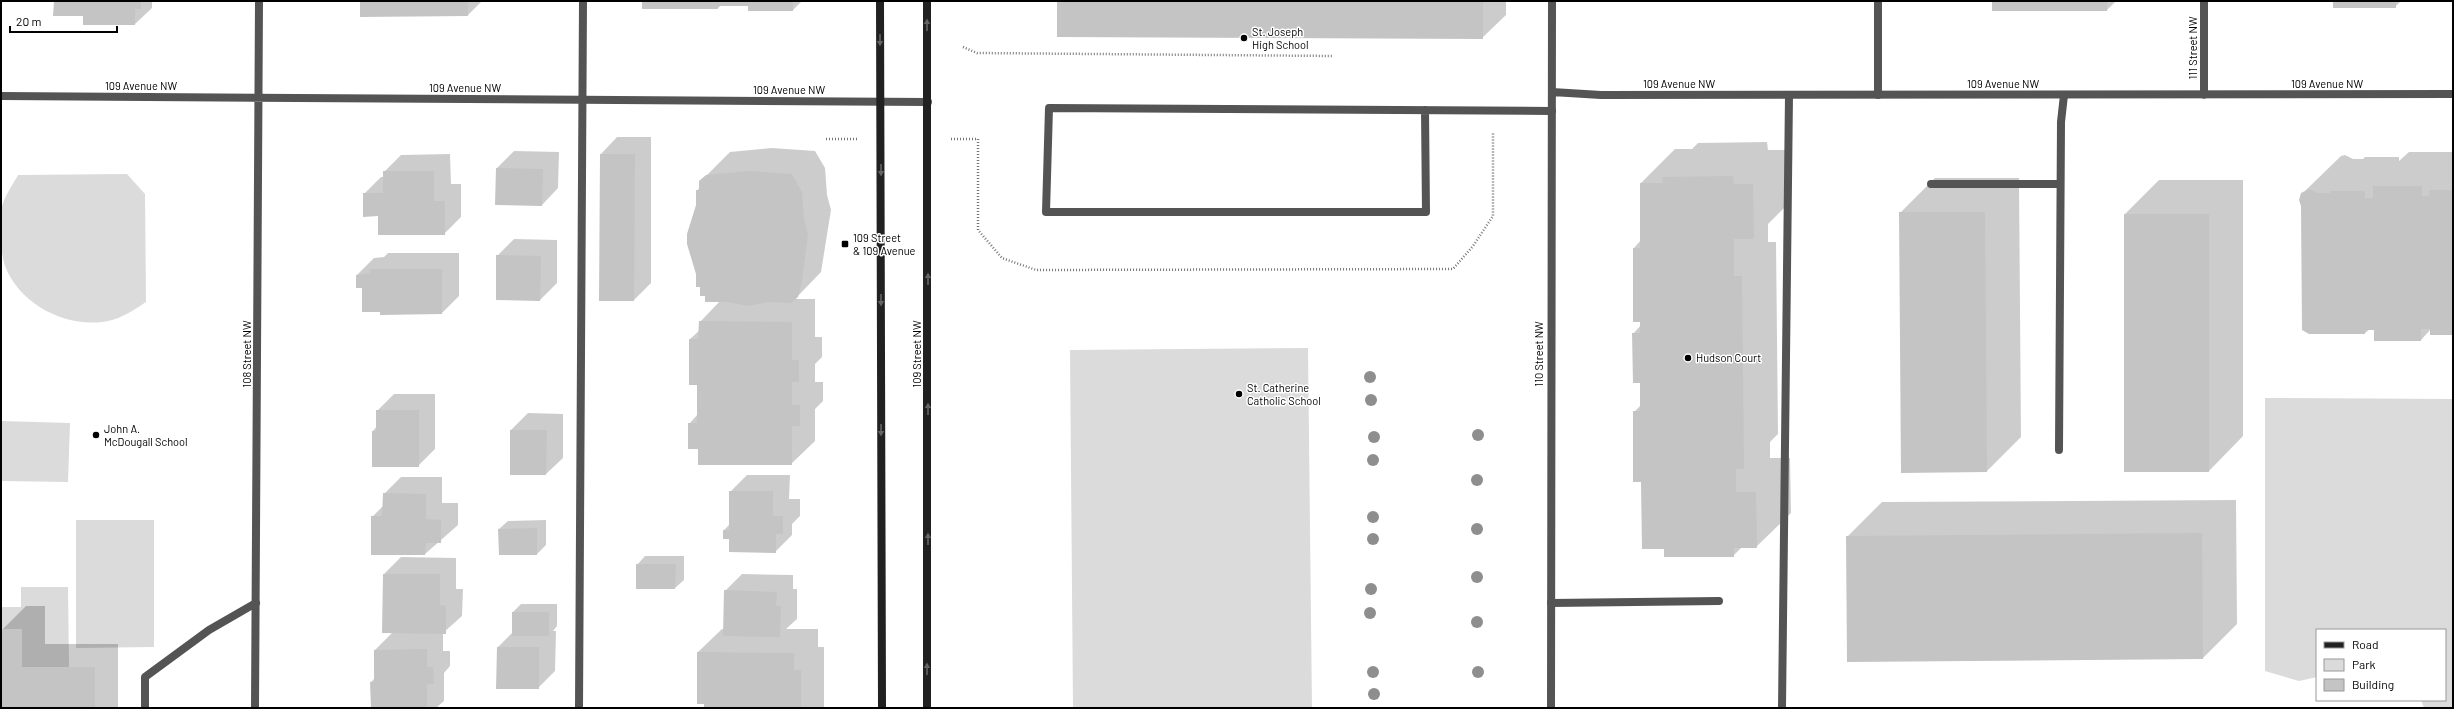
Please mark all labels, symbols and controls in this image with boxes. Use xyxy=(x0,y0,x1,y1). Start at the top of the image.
scale bar xyxy=(10,8,117,34)
text: 20 m xyxy=(16,14,42,28)
street label: 111 Street NW xyxy=(2186,16,2199,80)
one-way arrow xyxy=(924,18,930,31)
place label: St. Joseph High School xyxy=(1252,25,1309,51)
marker: St. Joseph High School xyxy=(1239,33,1249,43)
one-way arrow xyxy=(877,34,884,46)
street label: 109 Avenue NW xyxy=(1643,77,1715,90)
street label: 109 Avenue NW xyxy=(1967,77,2039,90)
street label: 109 Avenue NW xyxy=(2291,77,2363,90)
street label: 109 Avenue NW xyxy=(105,79,177,92)
street label: 109 Avenue NW xyxy=(429,81,501,94)
street label: 109 Avenue NW xyxy=(753,83,825,96)
one-way arrow xyxy=(878,164,884,177)
place label: 109 Street & 109 Avenue xyxy=(853,231,916,257)
marker: 109 Street & 109 Avenue xyxy=(840,239,850,249)
one-way arrow xyxy=(925,272,931,285)
one-way arrow xyxy=(878,294,884,307)
street label: 108 Street NW xyxy=(240,320,253,388)
street label: 109 Street NW xyxy=(910,320,923,388)
street label: 110 Street NW xyxy=(1532,321,1545,387)
place label: Hudson Court xyxy=(1696,351,1761,364)
marker: Hudson Court xyxy=(1683,353,1693,363)
place label: St. Catherine Catholic School xyxy=(1247,381,1321,407)
marker: St. Catherine Catholic School xyxy=(1234,389,1244,399)
one-way arrow xyxy=(925,402,931,415)
place label: John A. McDougall School xyxy=(104,422,188,448)
one-way arrow xyxy=(878,424,884,437)
marker: John A. McDougall School xyxy=(91,430,101,440)
one-way arrow xyxy=(925,532,931,545)
legend xyxy=(2316,629,2446,701)
text: Road xyxy=(2352,637,2379,651)
text: Park xyxy=(2352,657,2376,671)
one-way arrow xyxy=(924,662,930,675)
text: Building xyxy=(2352,677,2394,691)

